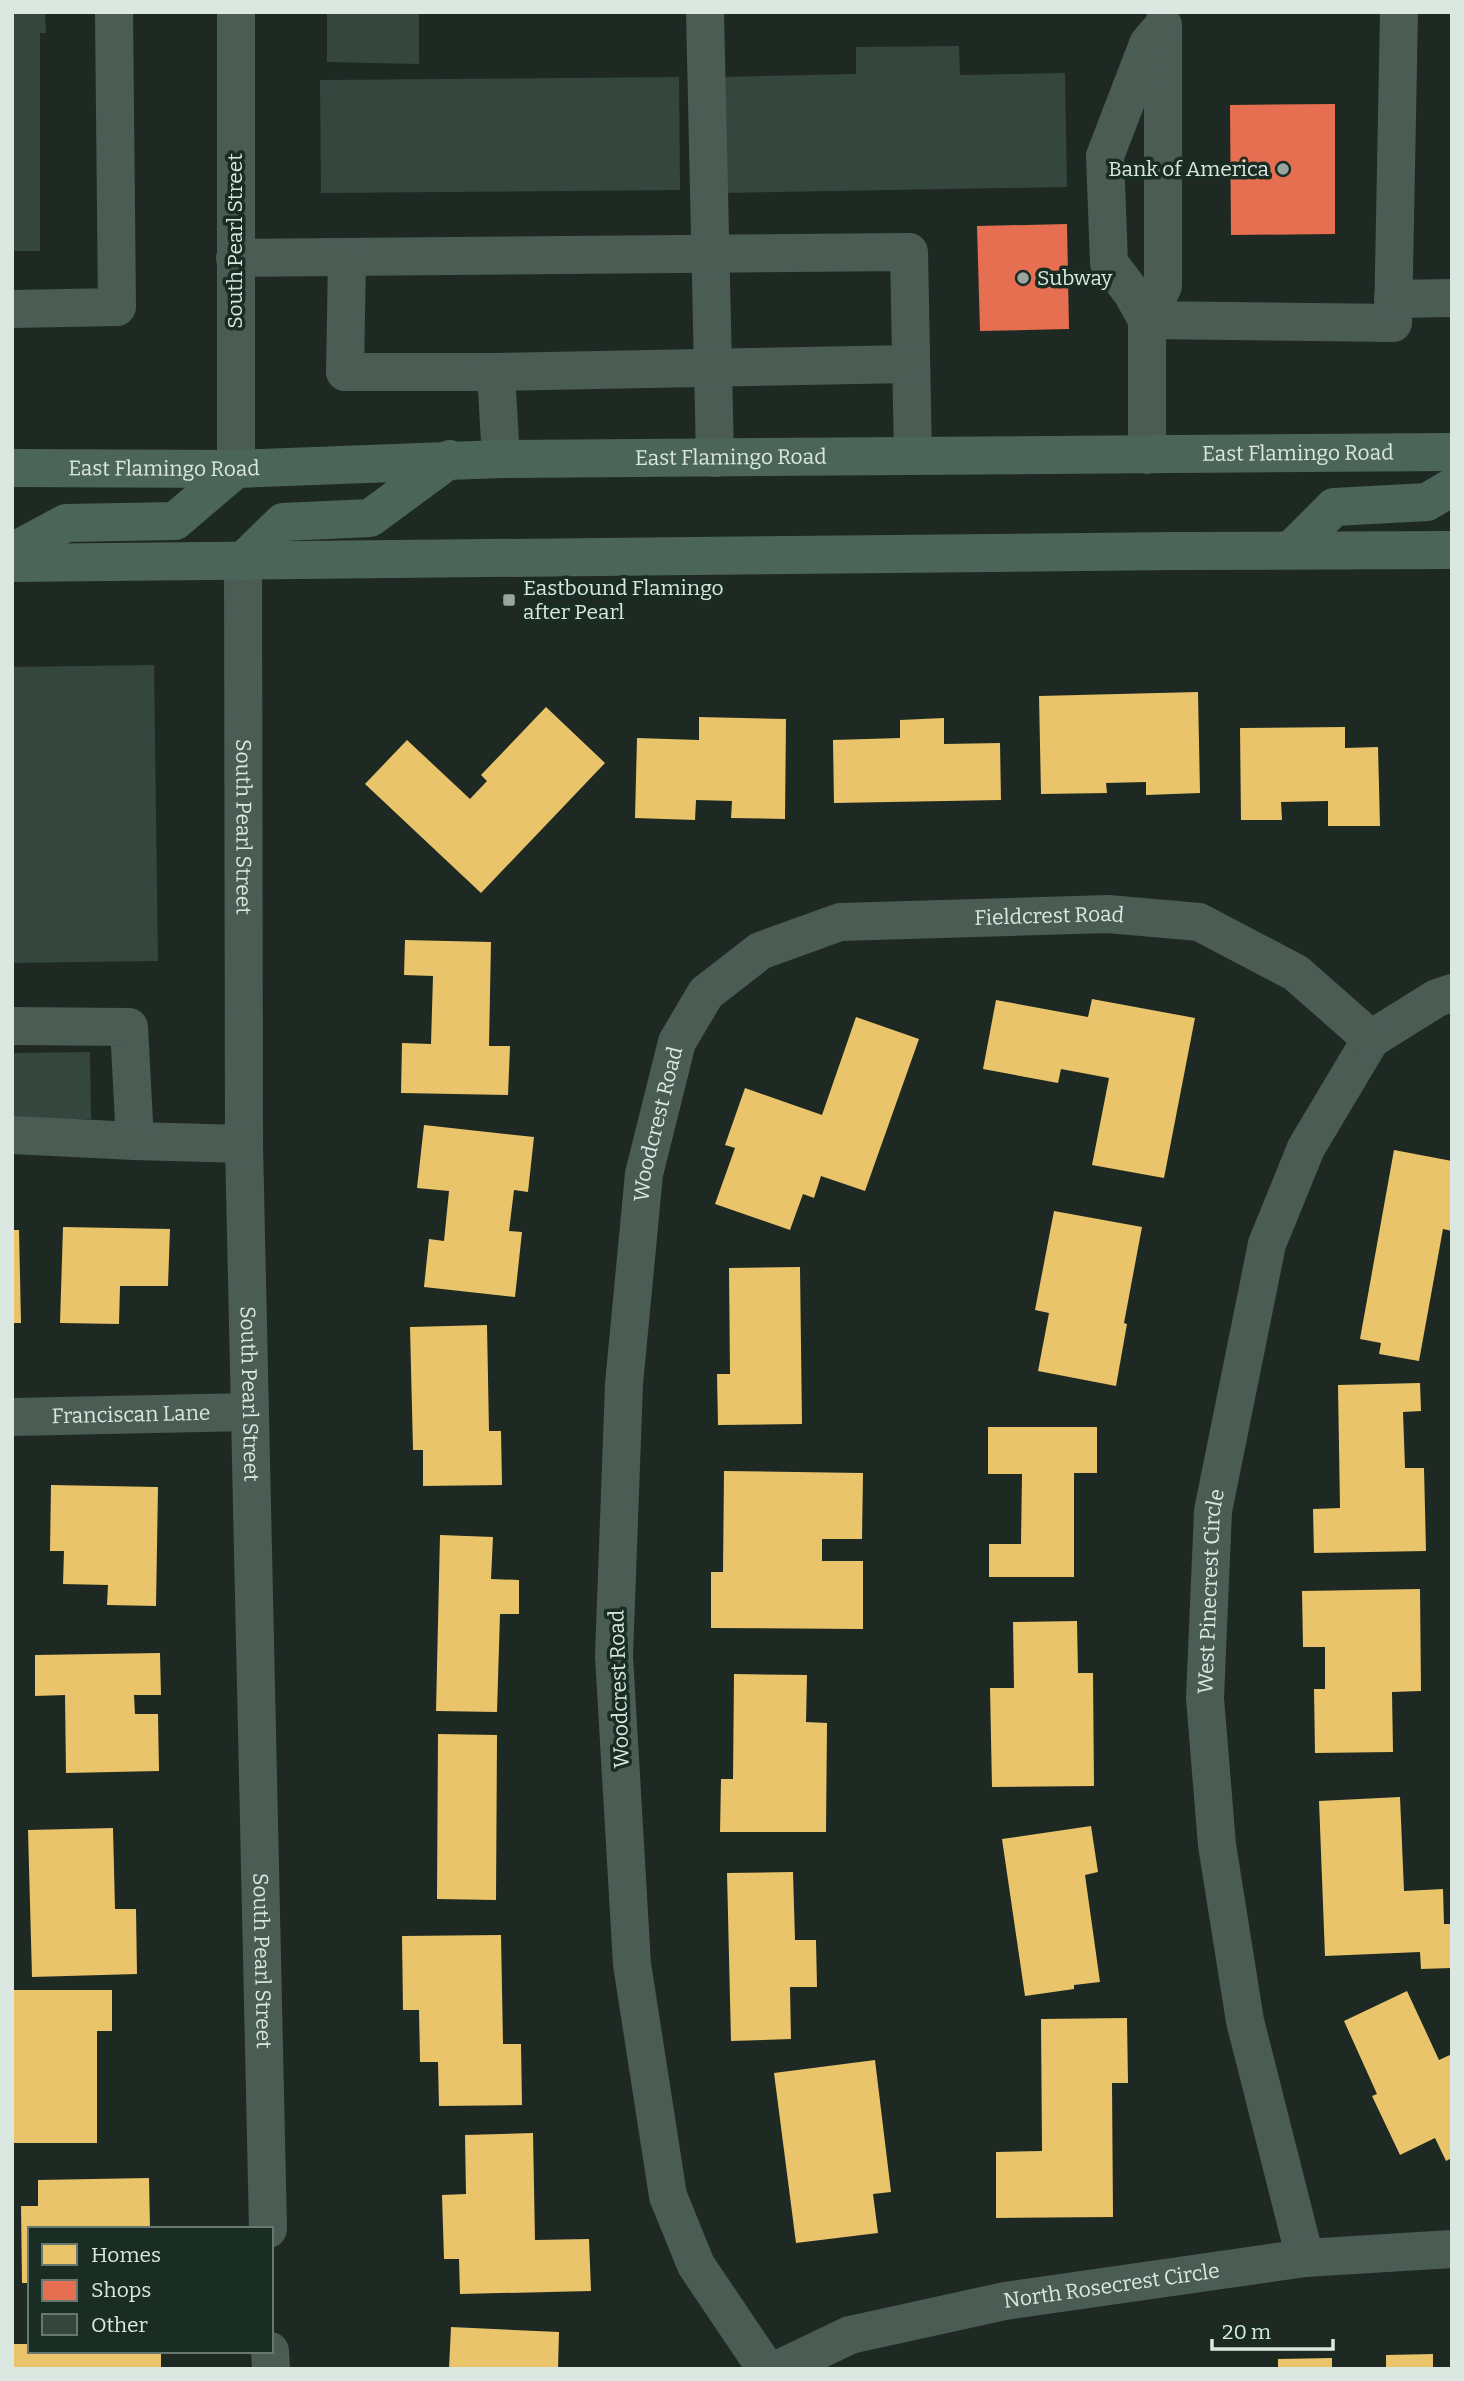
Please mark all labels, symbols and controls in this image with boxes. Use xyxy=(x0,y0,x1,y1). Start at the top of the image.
street label: South Pearl Street xyxy=(222,153,248,329)
place label: Bank of America xyxy=(1108,156,1270,182)
marker: Bank of America xyxy=(1275,161,1291,177)
place label: Subway xyxy=(1037,265,1113,291)
marker: Subway xyxy=(1015,270,1031,286)
street label: East Flamingo Road xyxy=(1202,439,1394,467)
street label: East Flamingo Road xyxy=(635,444,827,471)
street label: East Flamingo Road xyxy=(68,455,260,482)
place label: Eastbound Flamingo after Pearl xyxy=(523,575,724,625)
marker: Eastbound Flamingo after Pearl xyxy=(501,592,517,608)
street label: South Pearl Street xyxy=(230,739,257,915)
street label: Fieldcrest Road xyxy=(974,901,1125,931)
street label: Woodcrest Road xyxy=(628,1044,688,1203)
street label: South Pearl Street xyxy=(235,1306,264,1482)
street label: Franciscan Lane xyxy=(51,1400,211,1429)
street label: West Pinecrest Circle xyxy=(1192,1487,1230,1694)
street label: Woodcrest Road xyxy=(603,1609,635,1769)
street label: South Pearl Street xyxy=(247,1873,277,2049)
legend xyxy=(28,2227,273,2353)
text: Homes xyxy=(91,2242,161,2268)
street label: North Rosecrest Circle xyxy=(1002,2257,1221,2314)
text: Shops xyxy=(91,2277,151,2303)
scale bar xyxy=(1212,2308,1333,2352)
text: Other xyxy=(91,2312,148,2338)
text: 20 m xyxy=(1222,2319,1271,2345)

